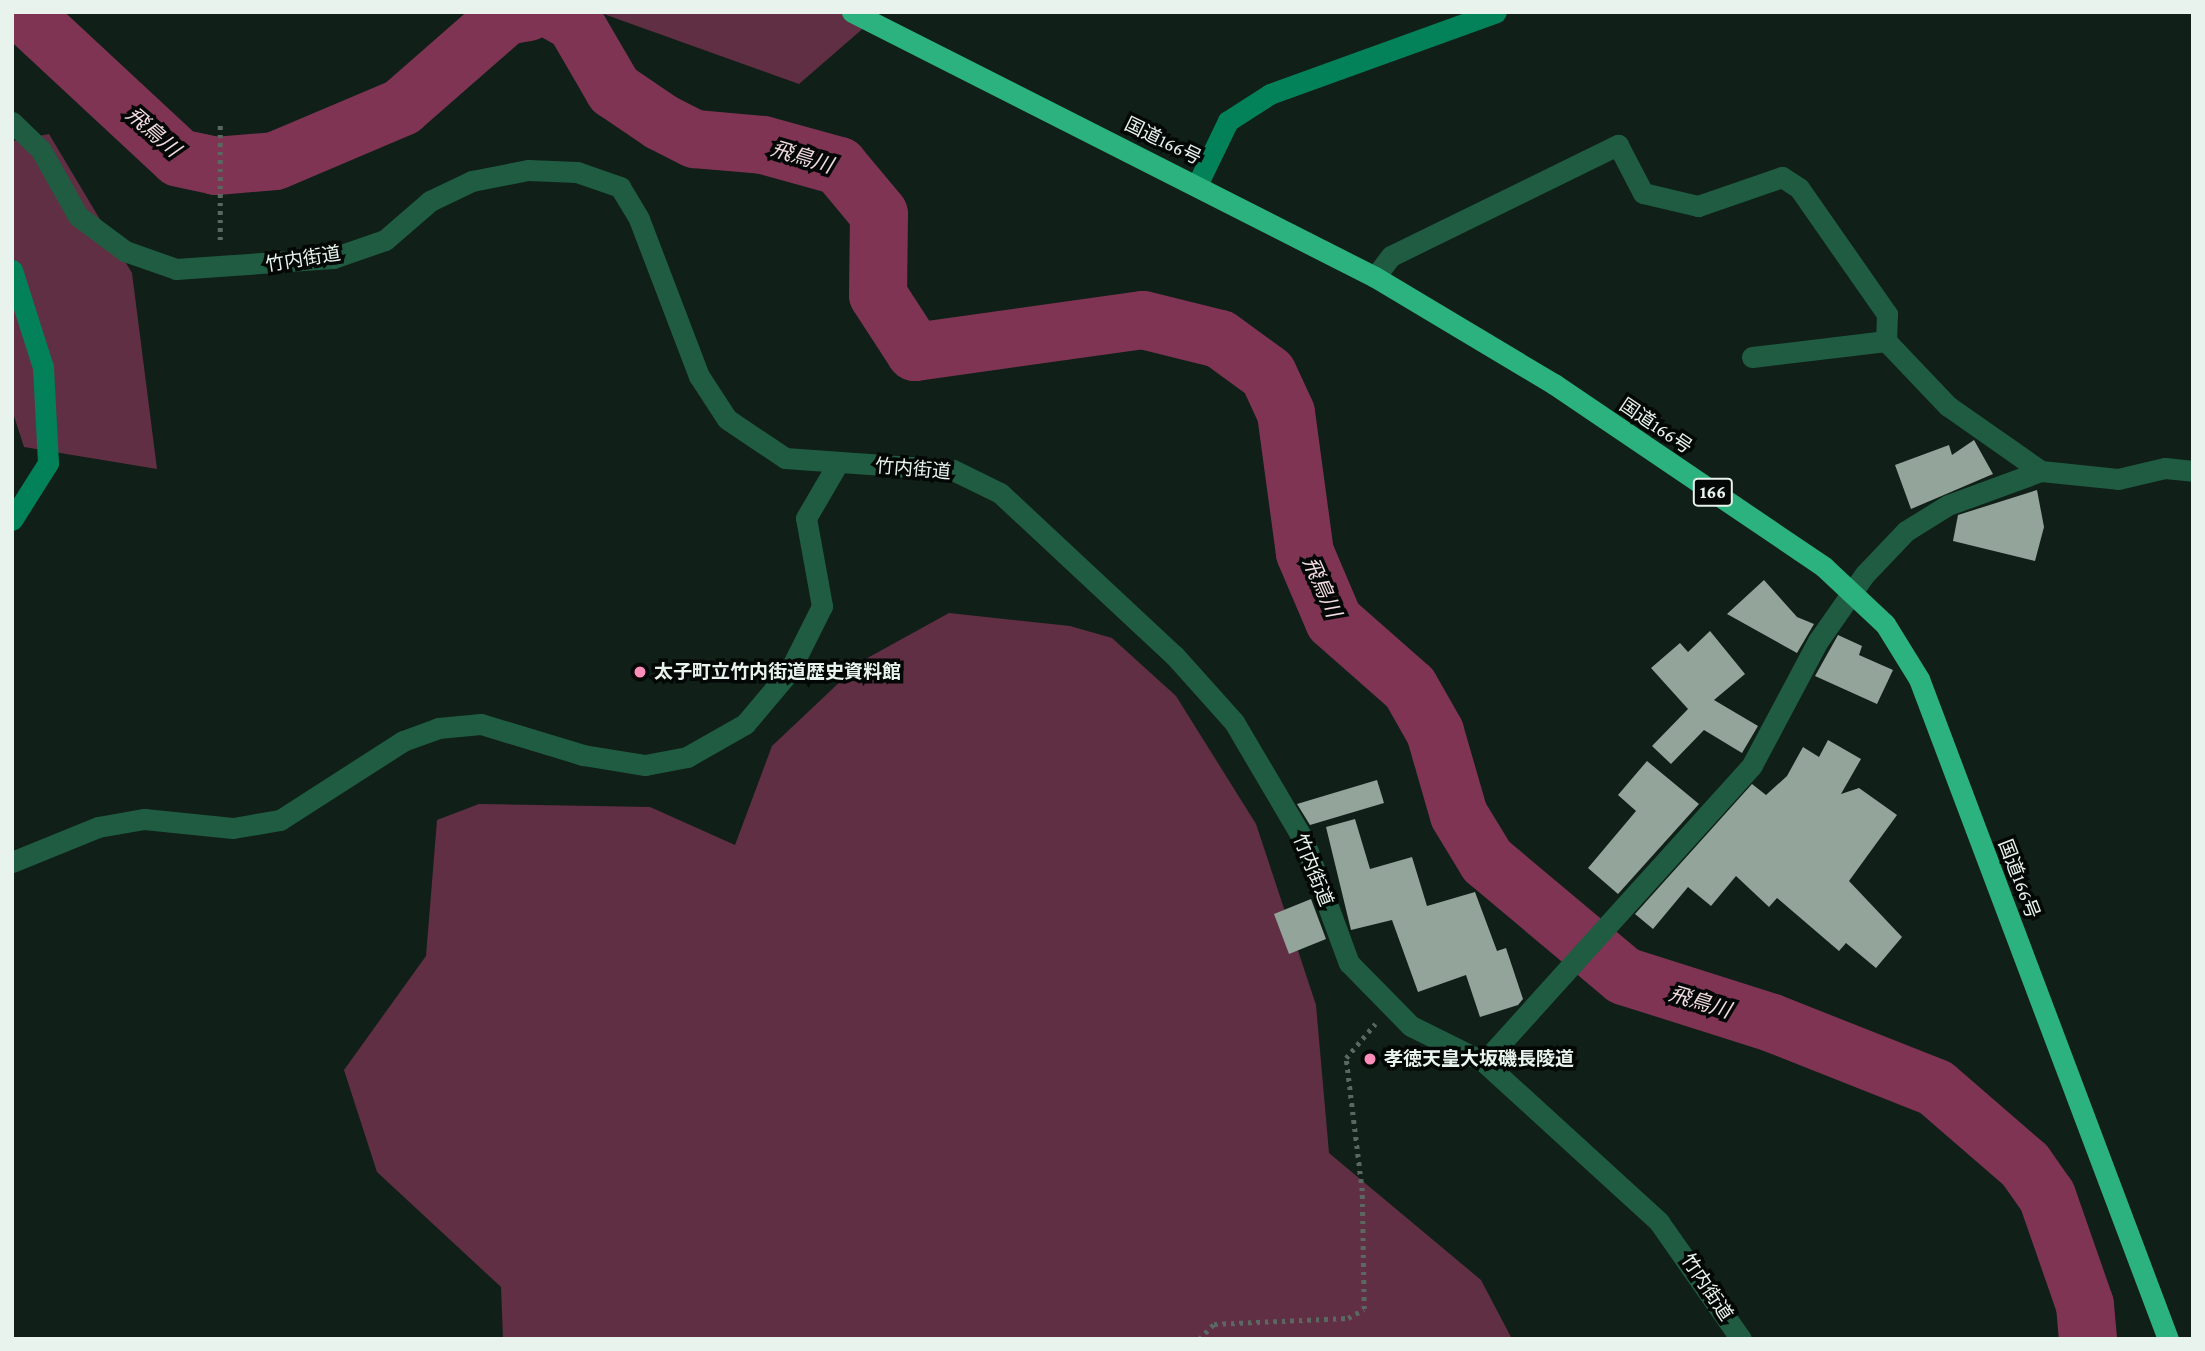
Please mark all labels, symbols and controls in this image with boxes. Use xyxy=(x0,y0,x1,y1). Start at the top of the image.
water label: 飛鳥川 xyxy=(121,102,185,162)
street label: 国道166号 xyxy=(1121,113,1205,169)
water label: 飛鳥川 xyxy=(768,136,836,178)
street label: 竹内街道 xyxy=(264,242,342,276)
street label: 国道166号 xyxy=(1615,393,1697,459)
street label: 竹内街道 xyxy=(874,454,952,484)
road number: 166 xyxy=(1692,478,1734,506)
water label: 飛鳥川 xyxy=(1298,553,1346,621)
place label: 太子町立竹内街道歴史資料館 xyxy=(654,661,901,683)
marker: 太子町立竹内街道歴史資料館 xyxy=(632,664,648,680)
street label: 竹内街道 xyxy=(1288,830,1338,910)
street label: 国道166号 xyxy=(1994,836,2044,922)
water label: 飛鳥川 xyxy=(1666,981,1734,1023)
place label: 孝徳天皇大坂磯長陵道 xyxy=(1384,1048,1574,1070)
marker: 孝徳天皇大坂磯長陵道 xyxy=(1362,1051,1378,1067)
street label: 竹内街道 xyxy=(1676,1249,1738,1325)

